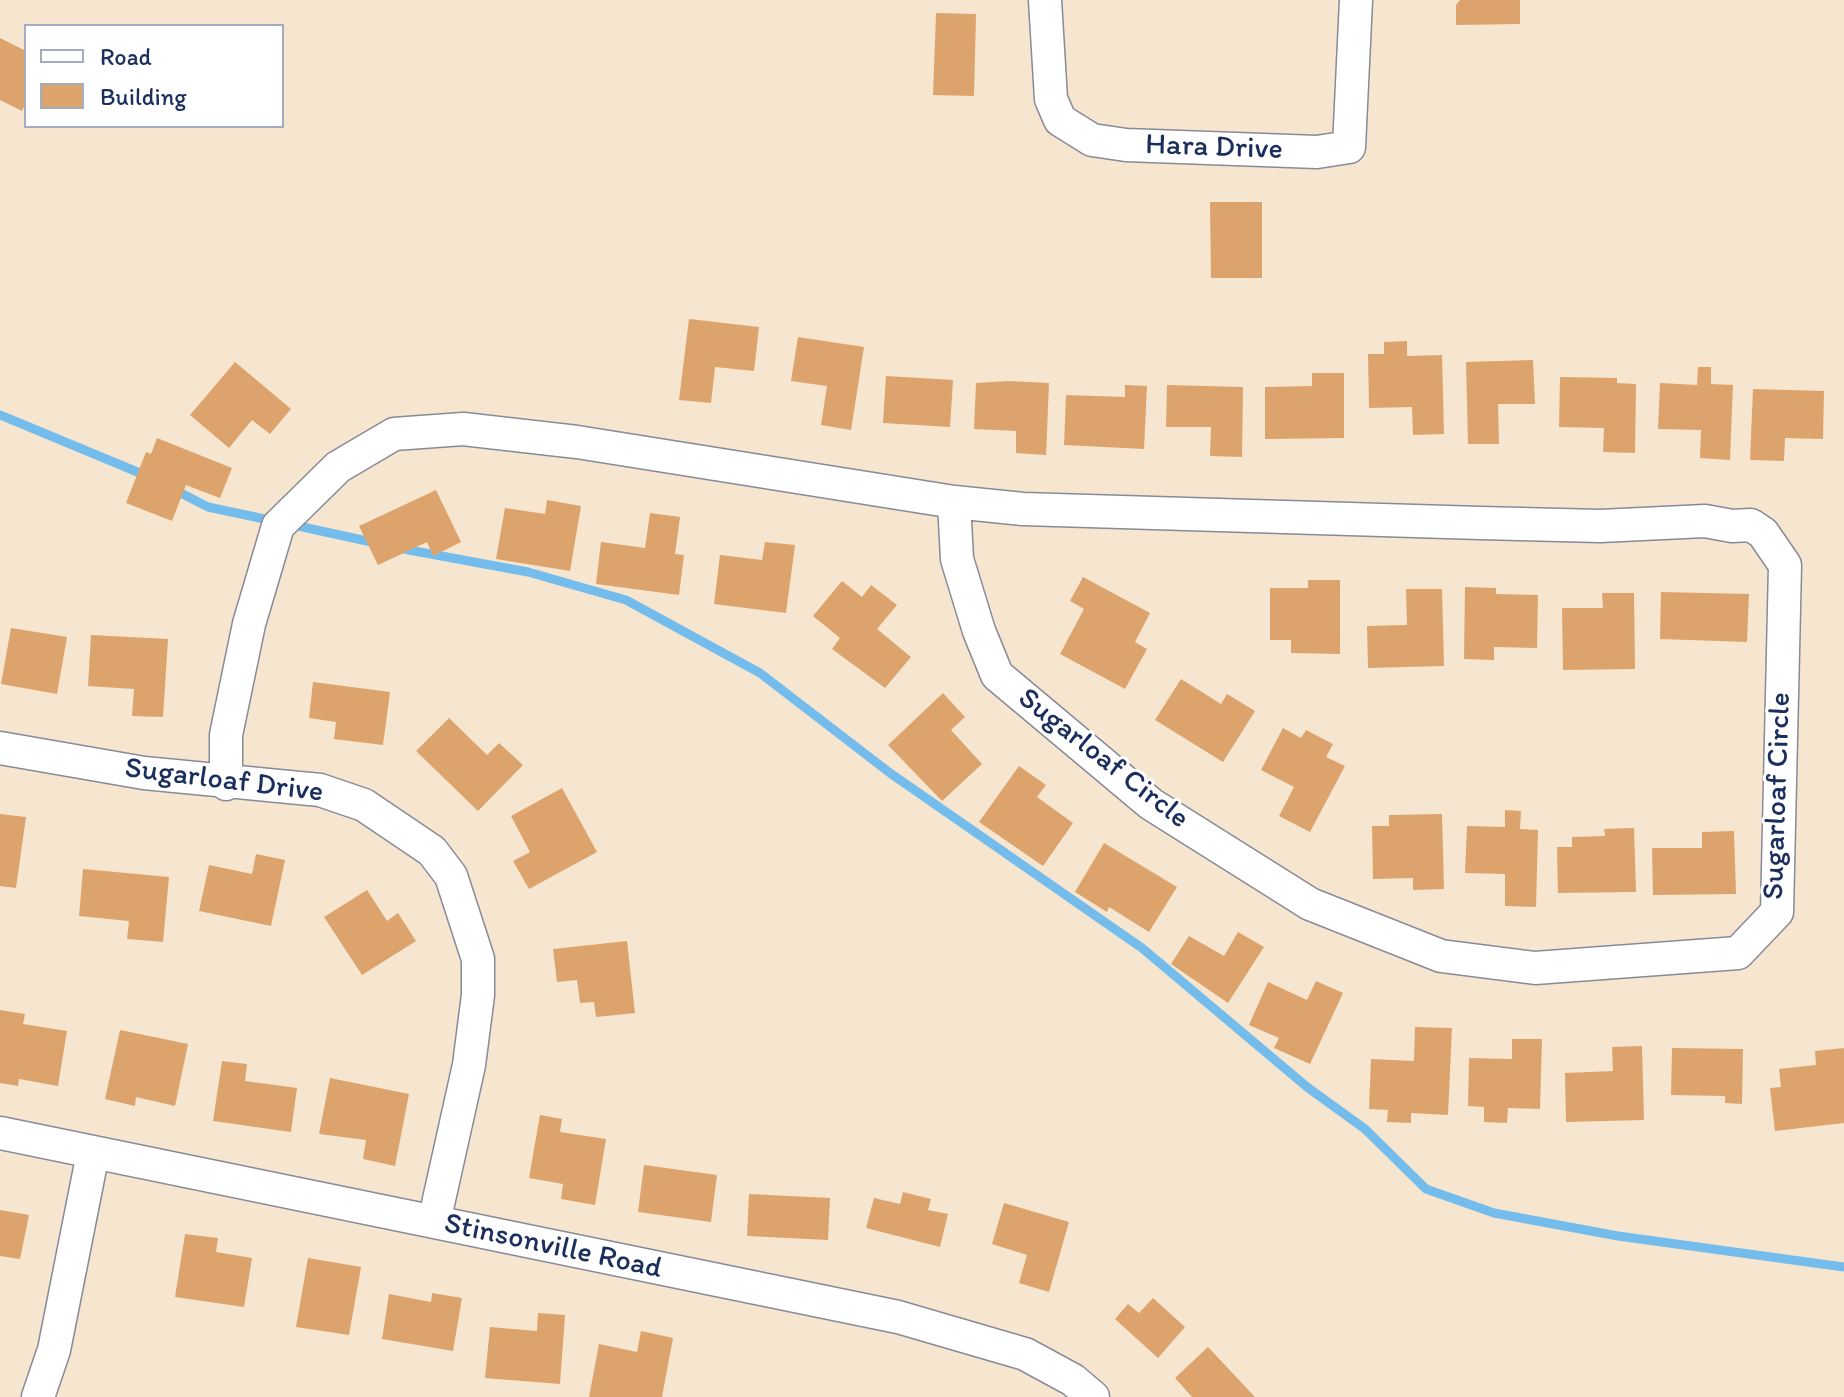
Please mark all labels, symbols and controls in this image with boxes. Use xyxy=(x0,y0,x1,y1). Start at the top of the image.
legend xyxy=(24,24,284,128)
text: Road xyxy=(100,42,152,71)
text: Building xyxy=(100,82,187,111)
street label: Hara Drive xyxy=(1145,128,1283,168)
street label: Sugarloaf Circle xyxy=(1010,681,1196,837)
street label: Sugarloaf Circle xyxy=(1756,692,1800,900)
street label: Sugarloaf Drive xyxy=(123,751,325,811)
street label: Stinsonville Road xyxy=(441,1206,665,1288)

